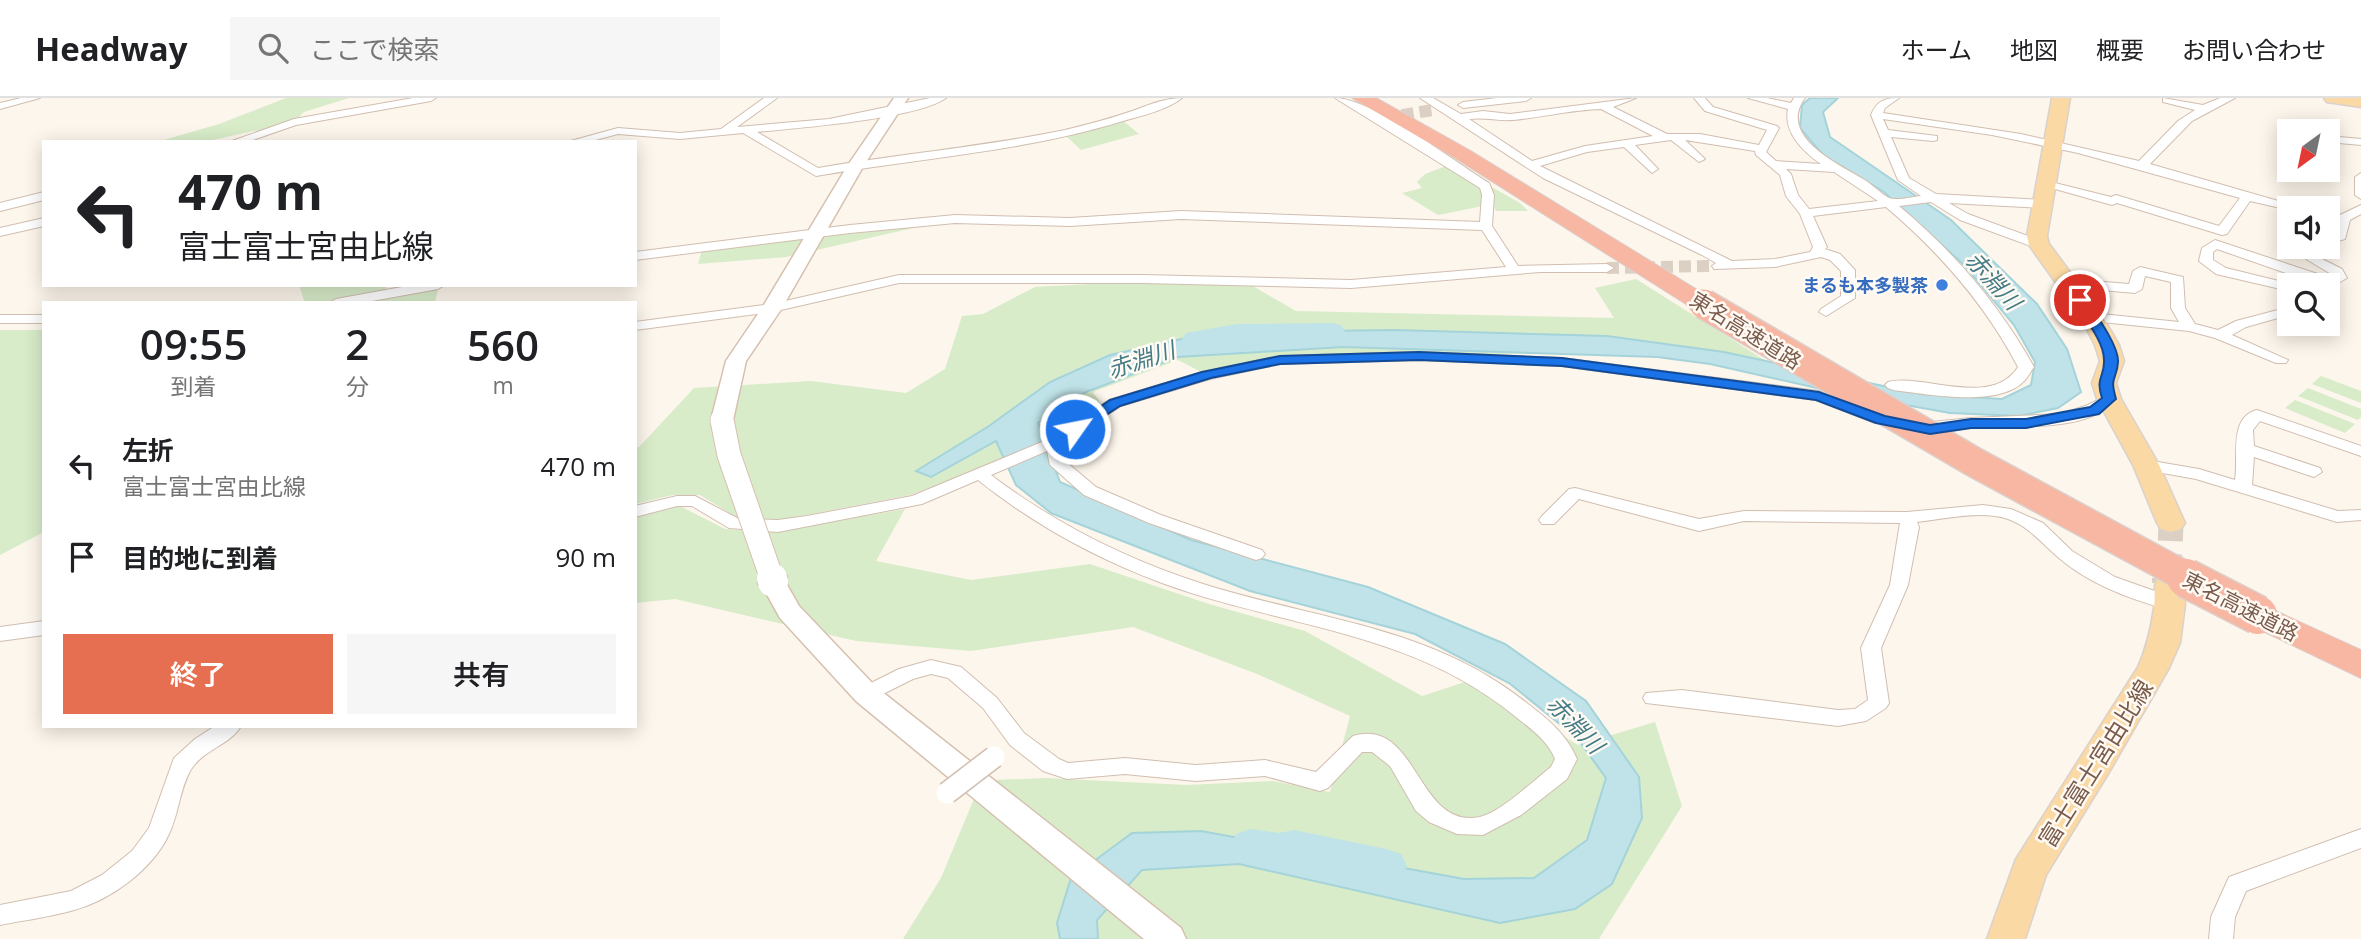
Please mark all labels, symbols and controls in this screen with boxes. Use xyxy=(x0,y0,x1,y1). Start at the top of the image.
search box xyxy=(230,17,720,80)
text: Headway xyxy=(35,26,188,71)
icon: search xyxy=(254,29,292,67)
text: ここで検索 xyxy=(310,31,440,67)
text: ホーム xyxy=(1901,33,1972,66)
text: 地図 xyxy=(2010,33,2058,66)
text: 概要 xyxy=(2096,33,2144,66)
text: お問い合わせ xyxy=(2182,33,2326,66)
north arrow xyxy=(2277,119,2340,182)
map controls xyxy=(2277,119,2340,336)
text: 470 m xyxy=(178,158,323,224)
icon: left xyxy=(63,168,154,259)
button: sound xyxy=(2277,196,2340,259)
text: 富士富士宮由比線 xyxy=(178,224,434,267)
water label: 赤淵川 xyxy=(1959,244,2031,319)
pin xyxy=(2050,270,2110,330)
place label: まるも本多製茶 xyxy=(1802,273,1928,297)
button: search xyxy=(2277,273,2340,336)
marker: まるも本多製茶 xyxy=(1934,277,1950,293)
icon: arrive xyxy=(2061,281,2099,319)
street label: 東名高速道路 xyxy=(1685,285,1807,375)
text: 09:55 xyxy=(140,315,247,372)
text: 2 xyxy=(345,315,369,372)
text: 560 xyxy=(467,316,539,373)
water label: 赤淵川 xyxy=(1103,332,1182,385)
text: m xyxy=(492,369,514,401)
text: 到着 xyxy=(171,370,217,402)
text: 分 xyxy=(346,370,369,402)
position arrow xyxy=(1038,392,1112,466)
text: 左折 xyxy=(122,432,174,468)
icon: left xyxy=(63,447,101,485)
text: 470 m xyxy=(541,448,616,484)
text: 富士富士宮由比線 xyxy=(122,470,306,502)
icon: arrive xyxy=(63,538,101,576)
text: 90 m xyxy=(555,539,616,575)
text: 目的地に到着 xyxy=(122,540,278,576)
street label: 東名高速道路 xyxy=(2179,565,2303,647)
button: 終了 xyxy=(63,634,333,714)
button: 共有 xyxy=(347,634,616,714)
street label: 富士富士宮由比線 xyxy=(2030,673,2160,853)
water label: 赤淵川 xyxy=(1541,688,1614,762)

